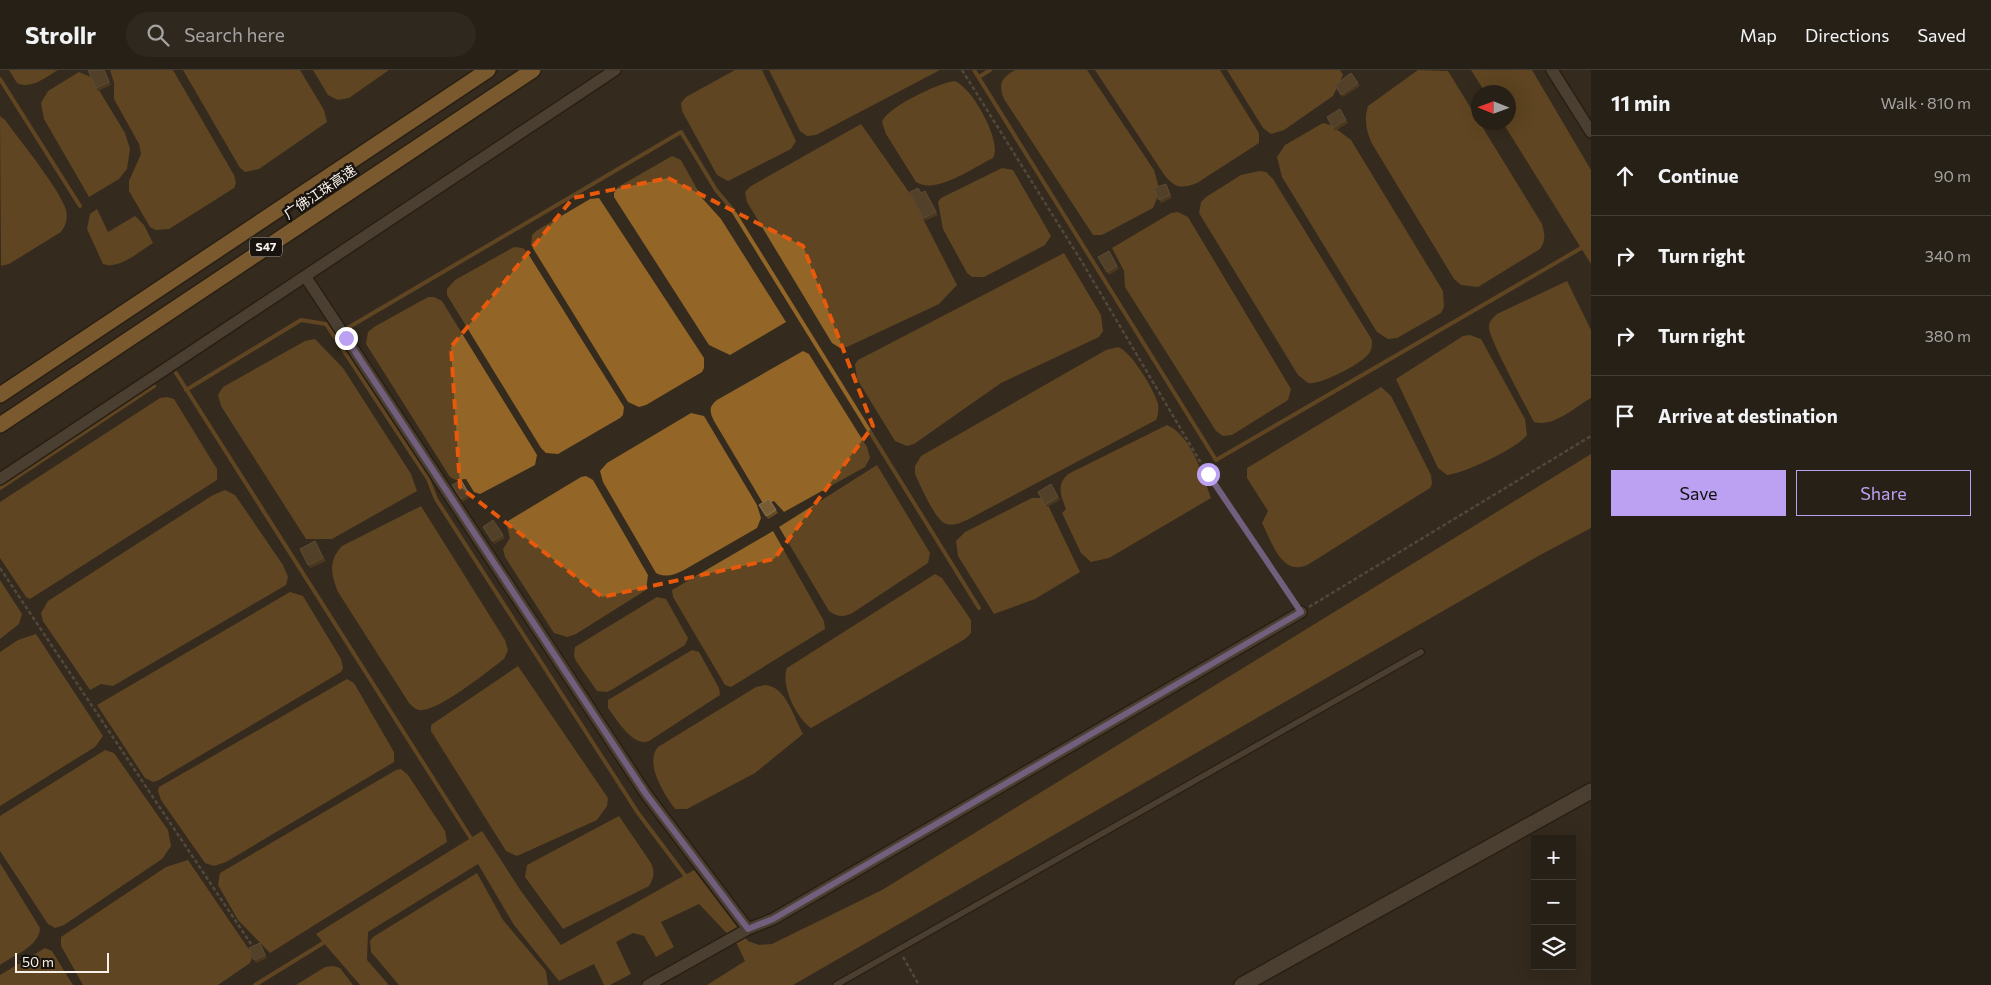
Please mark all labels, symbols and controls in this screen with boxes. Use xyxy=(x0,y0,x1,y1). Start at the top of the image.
search box xyxy=(126,12,476,57)
text: Strollr xyxy=(25,20,96,49)
icon: search xyxy=(144,21,172,49)
text: Search here xyxy=(184,23,285,46)
text: Map xyxy=(1740,24,1777,46)
text: Directions xyxy=(1805,24,1889,46)
text: Saved xyxy=(1917,24,1966,46)
north arrow xyxy=(1471,85,1516,130)
text: 11 min xyxy=(1611,90,1670,115)
text: Walk · 810 m xyxy=(1881,93,1971,112)
street label: 广佛江珠高速 xyxy=(280,161,359,222)
icon: ahead xyxy=(1611,162,1639,190)
text: Continue xyxy=(1658,164,1738,187)
text: 90 m xyxy=(1934,166,1971,185)
road number: S47 xyxy=(250,238,282,256)
icon: right xyxy=(1611,242,1639,270)
text: Turn right xyxy=(1658,244,1745,267)
text: 340 m xyxy=(1925,246,1971,265)
icon: right xyxy=(1611,322,1639,350)
text: Turn right xyxy=(1658,324,1745,347)
text: 380 m xyxy=(1925,326,1971,345)
route end xyxy=(335,327,358,350)
icon: arrive xyxy=(1611,402,1639,430)
text: Arrive at destination xyxy=(1658,404,1838,427)
route start xyxy=(1197,463,1220,486)
button: Save xyxy=(1611,470,1786,516)
button: Share xyxy=(1796,470,1971,516)
map controls xyxy=(1531,835,1576,970)
button: + xyxy=(1531,835,1576,880)
button: − xyxy=(1531,880,1576,925)
button: layers xyxy=(1531,925,1576,970)
scale bar xyxy=(15,950,109,973)
text: 50 m xyxy=(22,953,54,970)

